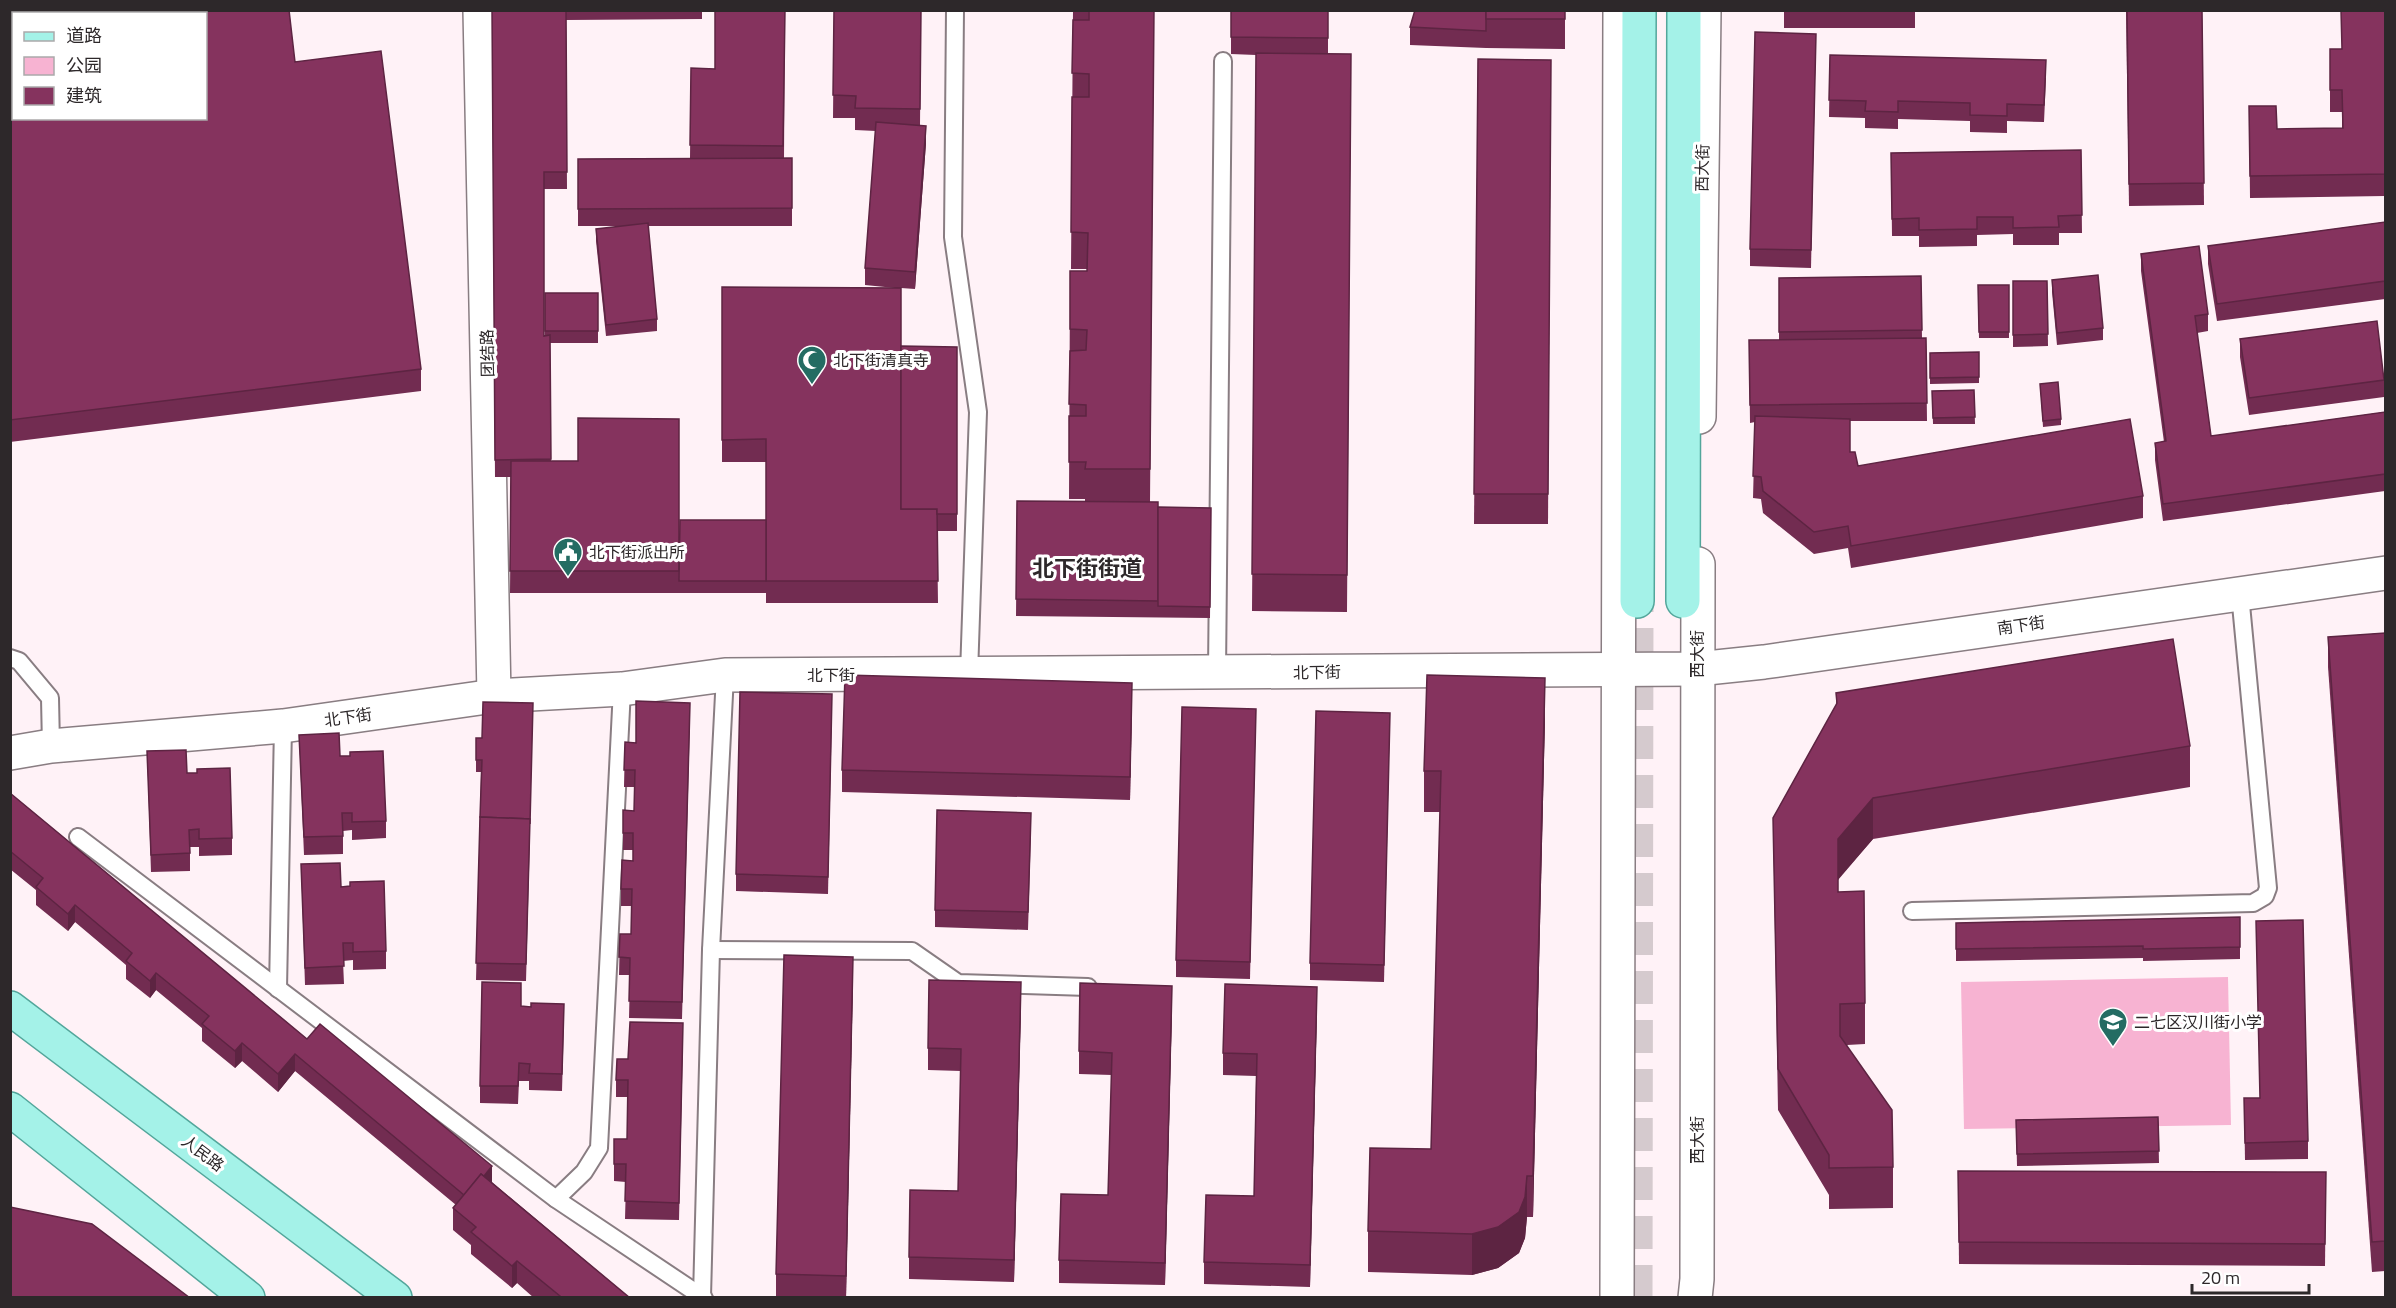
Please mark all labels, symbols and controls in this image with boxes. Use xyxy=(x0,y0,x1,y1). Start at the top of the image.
legend xyxy=(12,12,207,120)
text: 道路 xyxy=(66,22,102,49)
text: 公园 xyxy=(66,52,102,79)
text: 建筑 xyxy=(66,82,102,109)
street label: 西大街 xyxy=(1690,144,1714,192)
street label: 团结路 xyxy=(475,329,499,377)
mosque icon: 北下街清真寺 xyxy=(796,344,828,386)
place label: 北下街清真寺 xyxy=(833,348,929,372)
public building icon: 北下街派出所 xyxy=(552,536,584,578)
place label: 北下街派出所 xyxy=(589,540,685,564)
district label: 北下街街道 xyxy=(1032,551,1142,585)
street label: 南下街 xyxy=(1996,610,2046,640)
street label: 西大街 xyxy=(1685,630,1709,678)
street label: 北下街 xyxy=(1293,660,1341,684)
street label: 北下街 xyxy=(807,663,855,687)
street label: 北下街 xyxy=(323,702,373,732)
school or university icon: 二七区汉川街小学 xyxy=(2097,1006,2129,1048)
place label: 二七区汉川街小学 xyxy=(2134,1010,2262,1034)
street label: 西大街 xyxy=(1685,1116,1709,1164)
street label: 人民路 xyxy=(177,1129,229,1177)
scale bar xyxy=(2192,1257,2309,1295)
text: 20 m xyxy=(2201,1264,2240,1291)

